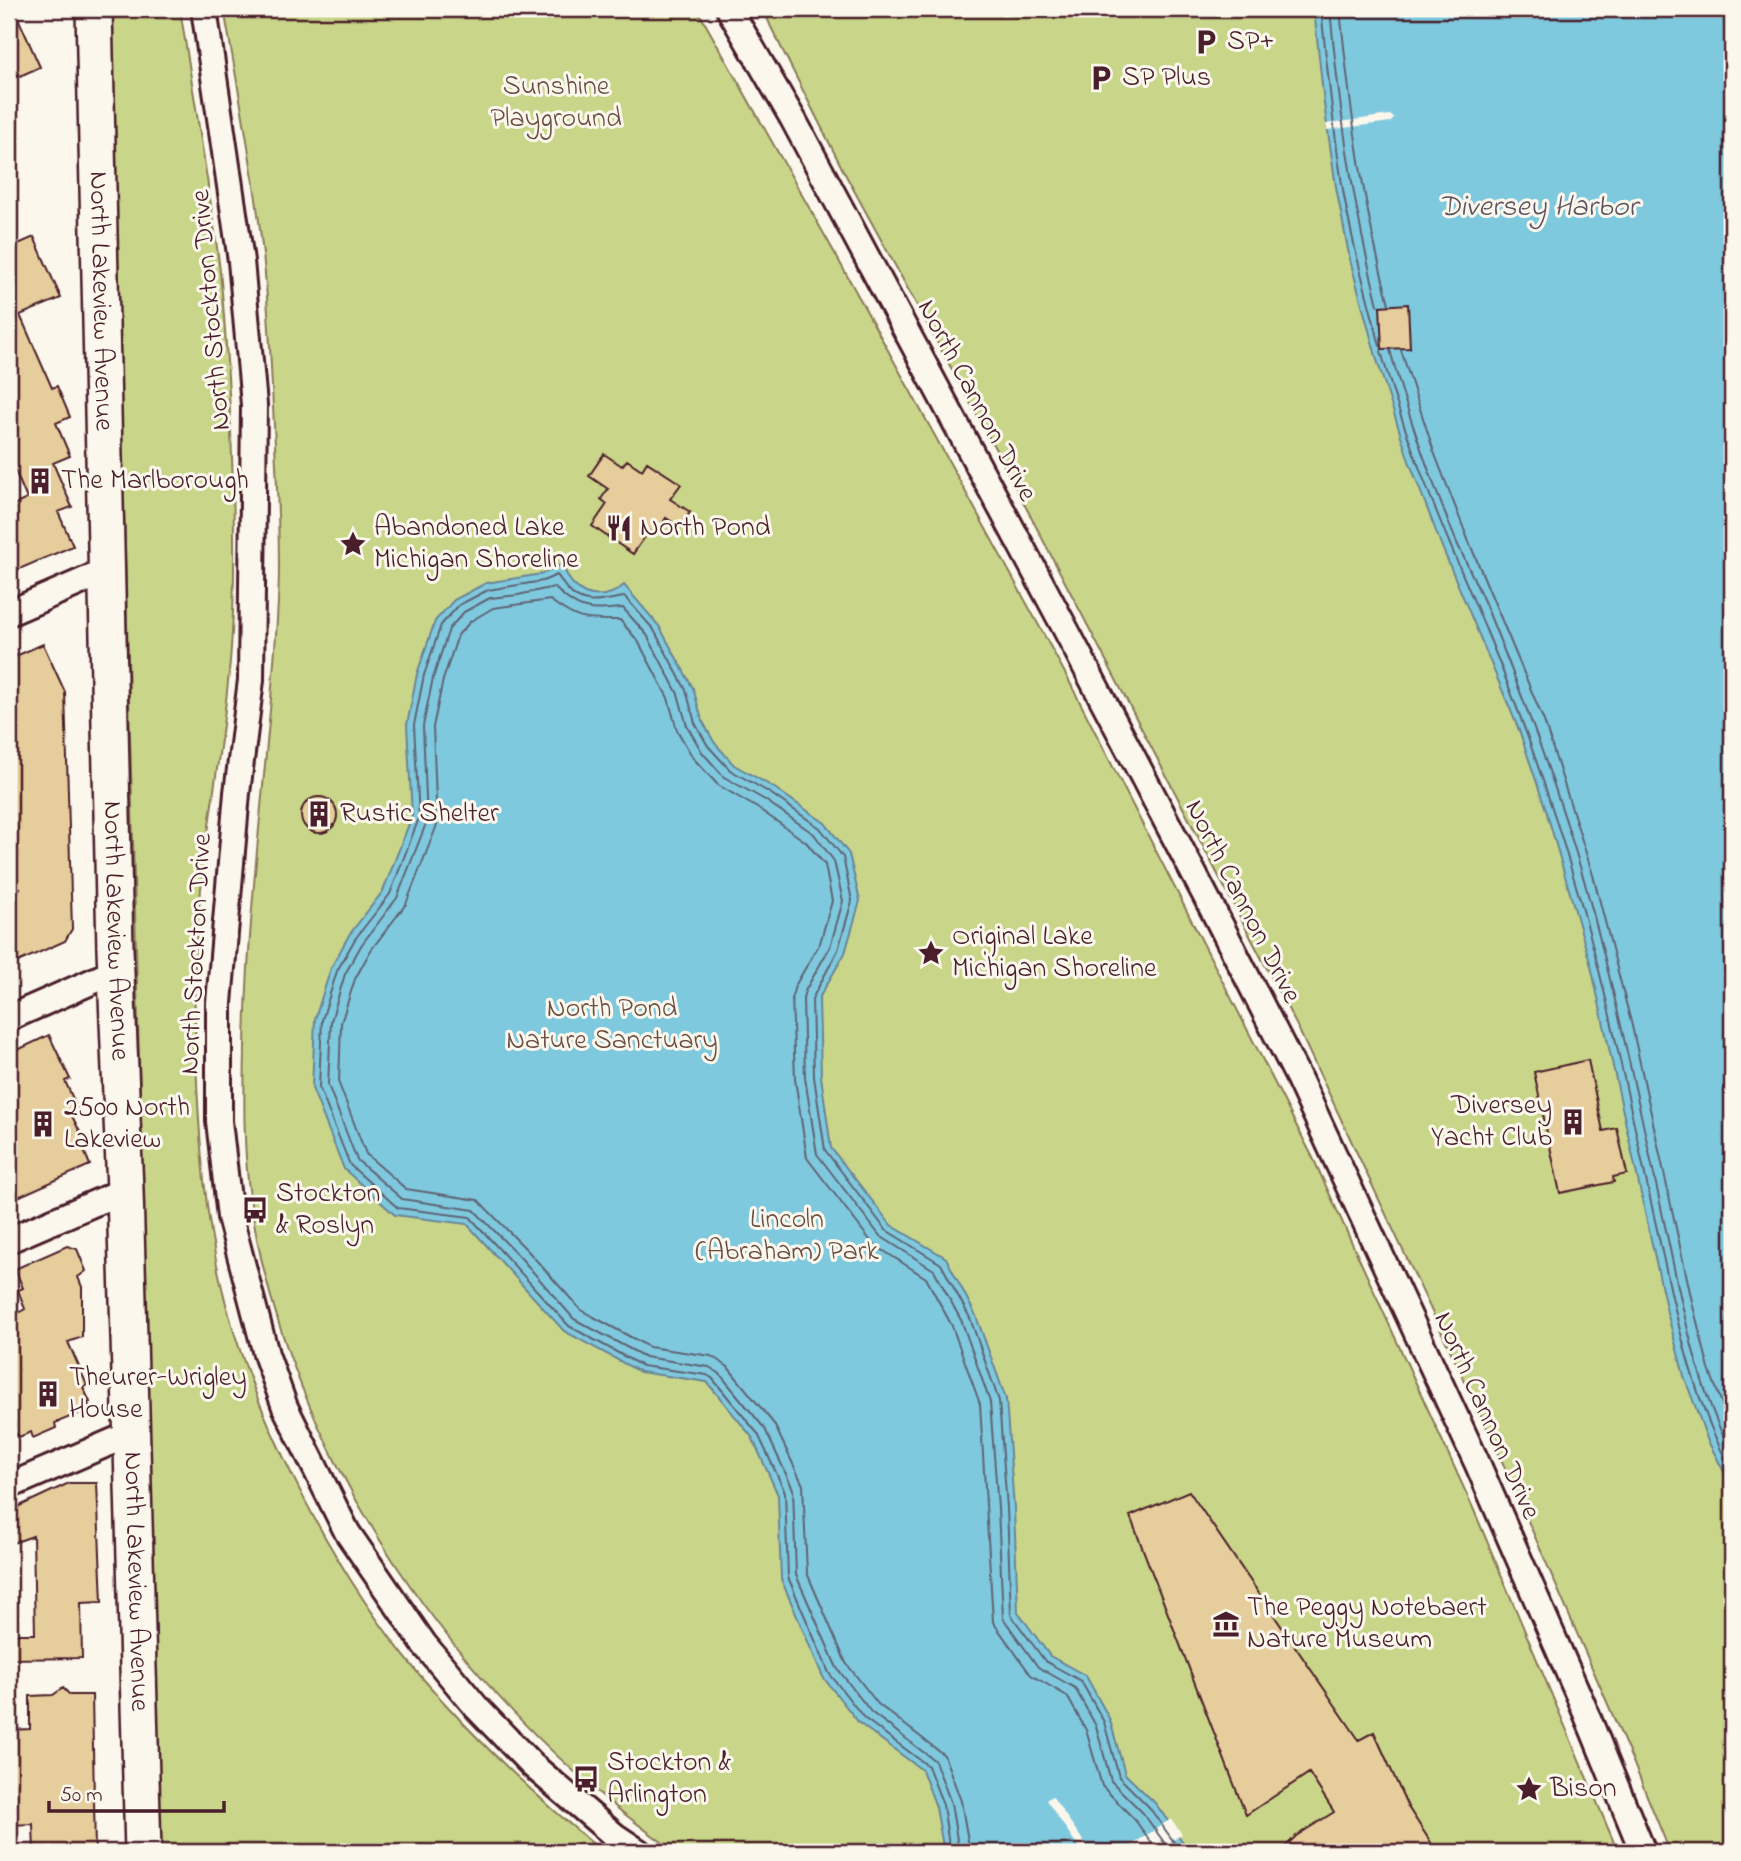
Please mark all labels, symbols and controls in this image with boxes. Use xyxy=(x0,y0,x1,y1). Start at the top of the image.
place label: SP+ xyxy=(1227,22,1274,63)
parking icon: SP+ xyxy=(1191,27,1221,57)
place label: SP Plus xyxy=(1122,58,1211,99)
parking icon: SP Plus xyxy=(1086,63,1116,93)
park label: Sunshine Playground xyxy=(490,67,622,140)
street label: North Lakeview Avenue xyxy=(77,171,124,432)
water label: Diversey Harbor xyxy=(1438,186,1641,230)
street label: North Stockton Drive xyxy=(181,187,243,432)
street label: North Cannon Drive xyxy=(905,293,1047,510)
place label: The Marlborough xyxy=(61,461,249,502)
building icon: The Marlborough xyxy=(25,466,55,496)
place label: Abandoned Lake Michigan Shoreline xyxy=(374,508,579,581)
place label: North Pond xyxy=(640,508,771,549)
restaurant icon: North Pond xyxy=(604,513,634,543)
place icon: Abandoned Lake Michigan Shoreline xyxy=(338,529,368,559)
street label: North Cannon Drive xyxy=(1173,793,1311,1011)
place label: Rustic Shelter xyxy=(340,794,499,835)
building icon: Rustic Shelter xyxy=(304,799,334,829)
street label: North Lakeview Avenue xyxy=(91,800,140,1062)
street label: North Stockton Drive xyxy=(170,832,224,1076)
place label: Original Lake Michigan Shoreline xyxy=(952,917,1157,990)
place icon: Original Lake Michigan Shoreline xyxy=(916,938,946,968)
park label: North Pond Nature Sanctuary xyxy=(506,989,718,1062)
place label: Diversey Yacht Club xyxy=(1431,1086,1552,1159)
place label: 2500 North Lakeview xyxy=(64,1088,190,1161)
building icon: Diversey Yacht Club xyxy=(1558,1107,1588,1137)
building icon: 2500 North Lakeview xyxy=(28,1109,58,1139)
place label: Stockton & Roslyn xyxy=(276,1174,380,1247)
bus stop icon: Stockton & Roslyn xyxy=(240,1195,270,1225)
park label: Lincoln (Abraham) Park xyxy=(695,1200,880,1273)
street label: North Cannon Drive xyxy=(1422,1305,1550,1527)
place label: Theurer-Wrigley House xyxy=(69,1358,247,1431)
building icon: Theurer-Wrigley House xyxy=(33,1379,63,1409)
street label: North Lakeview Avenue xyxy=(112,1451,160,1712)
place label: The Peggy Notebaert Nature Museum xyxy=(1247,1588,1487,1661)
museum icon: The Peggy Notebaert Nature Museum xyxy=(1211,1609,1241,1639)
place label: Stockton & Arlington xyxy=(607,1743,731,1816)
bus stop icon: Stockton & Arlington xyxy=(571,1764,601,1794)
place label: Bison xyxy=(1549,1769,1617,1810)
scale bar xyxy=(49,1770,224,1814)
place icon: Bison xyxy=(1514,1774,1544,1804)
text: 50 m xyxy=(60,1781,103,1811)

